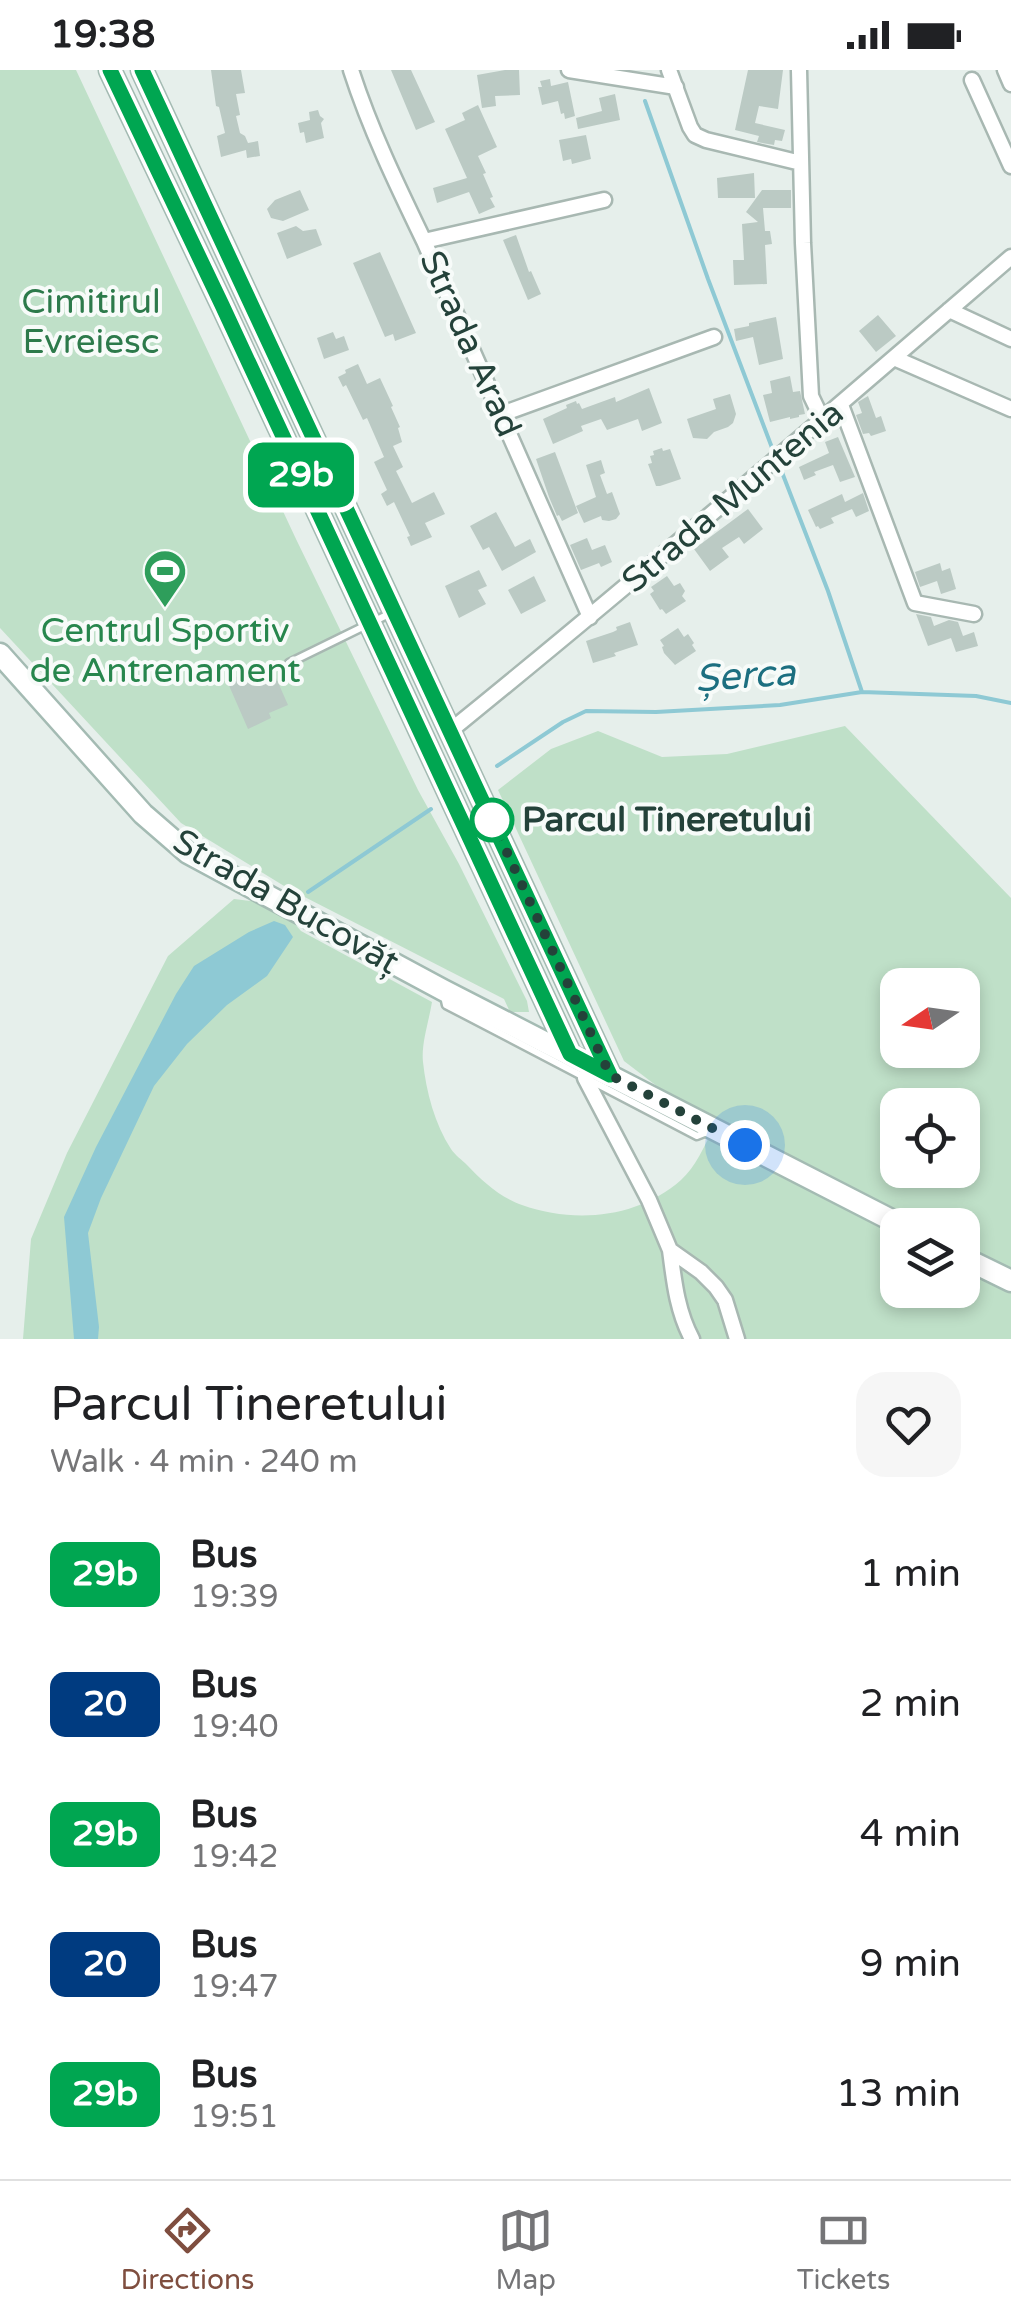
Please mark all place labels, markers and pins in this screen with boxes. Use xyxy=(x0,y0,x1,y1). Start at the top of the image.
sports icon: Centrul Sportiv de Antrenament xyxy=(142,548,188,609)
place label: Centrul Sportiv de Antrenament xyxy=(29,610,301,692)
marker: Parcul Tineretului xyxy=(471,799,513,841)
place label: Parcul Tineretului xyxy=(522,799,812,841)

